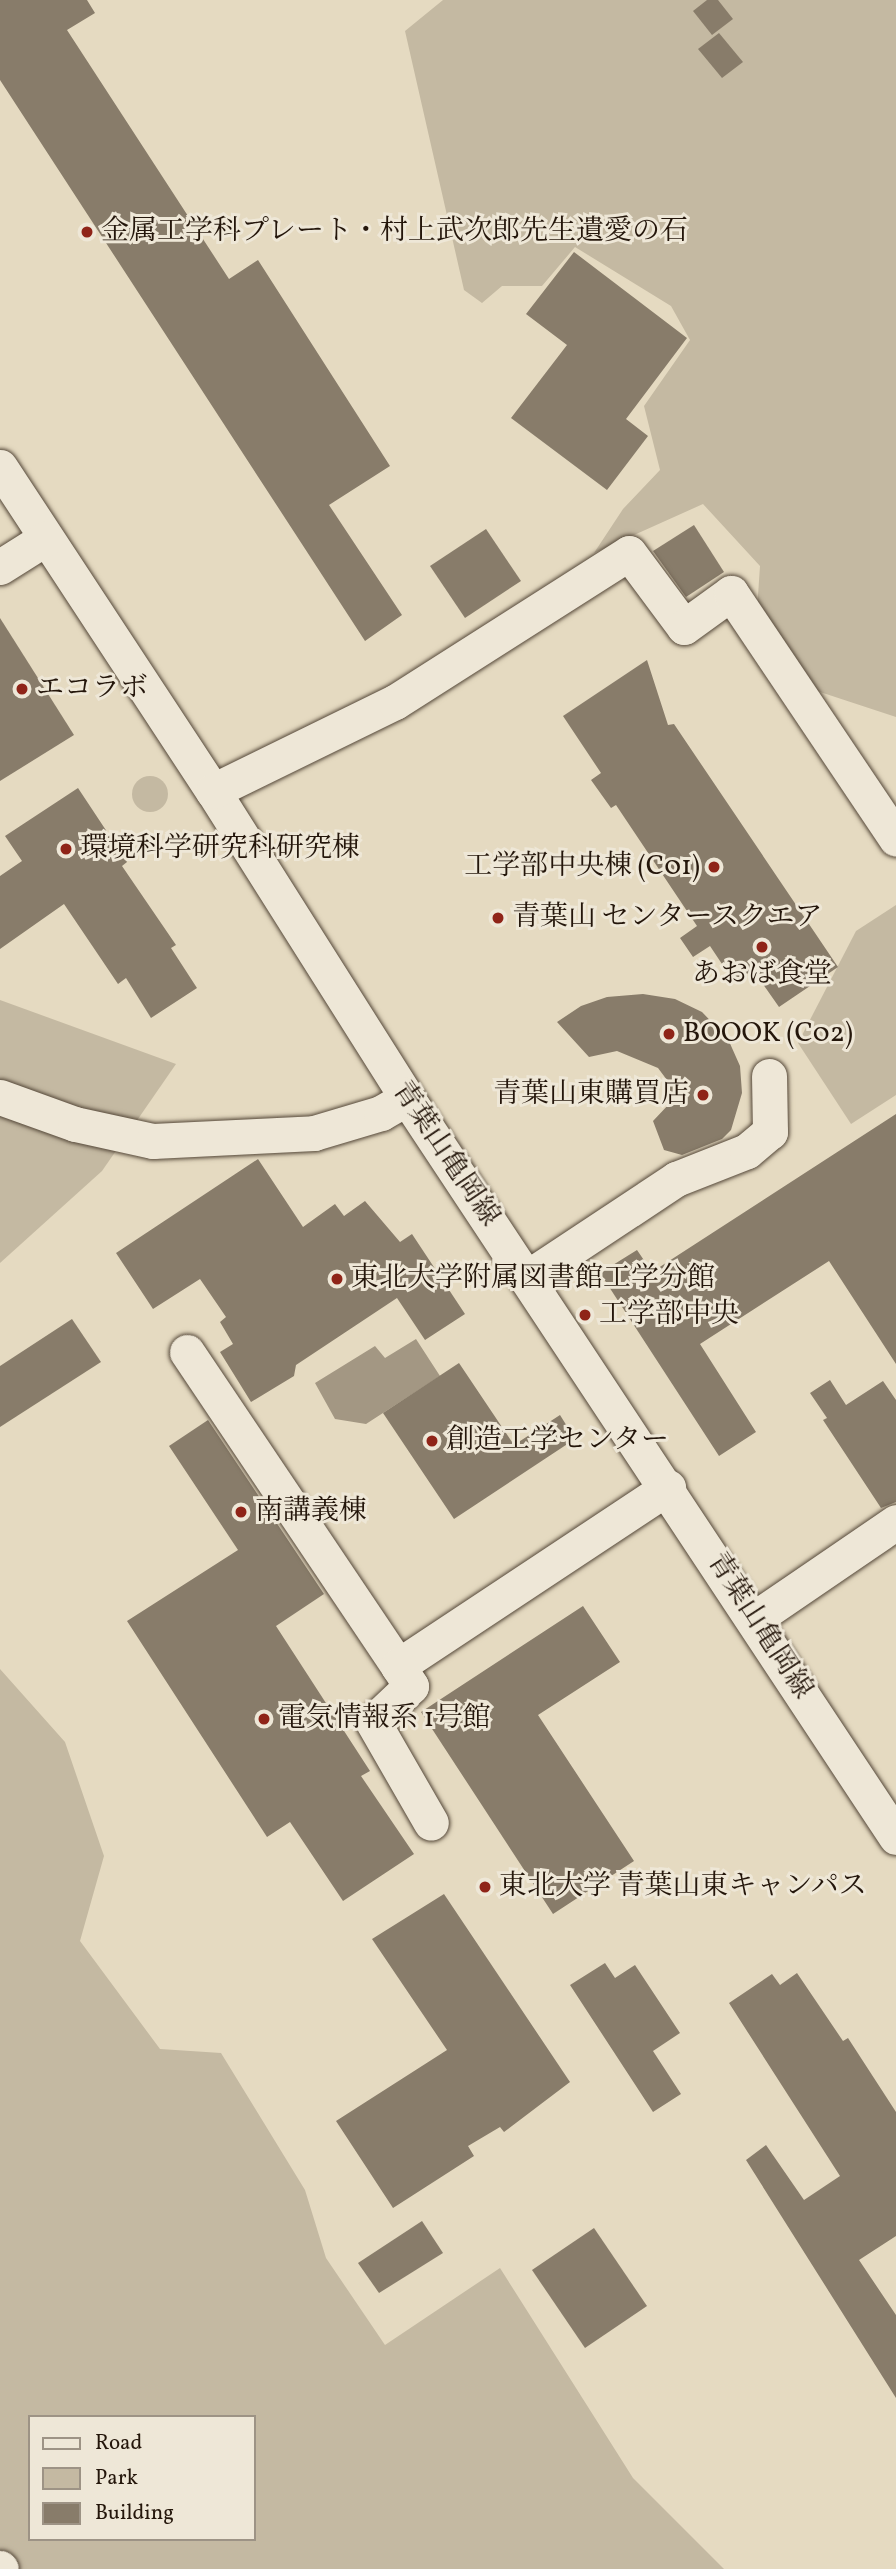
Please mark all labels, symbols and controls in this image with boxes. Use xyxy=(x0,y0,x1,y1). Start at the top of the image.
place label: 金属工学科プレート・村上武次郎先生遺愛の石 xyxy=(101,215,689,249)
marker: 金属工学科プレート・村上武次郎先生遺愛の石 xyxy=(79,224,95,240)
place label: エコラボ xyxy=(36,672,148,706)
marker: エコラボ xyxy=(14,681,30,697)
place label: 環境科学研究科研究棟 xyxy=(80,832,360,866)
marker: 環境科学研究科研究棟 xyxy=(58,841,74,857)
place label: 工学部中央棟 (C01) xyxy=(464,850,700,884)
marker: 工学部中央棟 (C01) xyxy=(706,859,722,875)
place label: 青葉山 センタースクエア xyxy=(512,901,826,935)
marker: 青葉山 センタースクエア xyxy=(490,910,506,926)
marker: あおば食堂 xyxy=(754,939,770,955)
place label: あおば食堂 xyxy=(692,958,832,992)
place label: BOOOK (C02) xyxy=(683,1017,853,1051)
marker: BOOOK (C02) xyxy=(661,1026,677,1042)
street label: 青葉山亀岡線 xyxy=(384,1075,506,1233)
place label: 青葉山東購買店 xyxy=(493,1078,689,1112)
marker: 青葉山東購買店 xyxy=(695,1087,711,1103)
place label: 東北大学附属図書館工学分館 xyxy=(351,1262,715,1296)
marker: 東北大学附属図書館工学分館 xyxy=(329,1271,345,1287)
place label: 工学部中央 xyxy=(599,1298,739,1332)
marker: 工学部中央 xyxy=(577,1307,593,1323)
place label: 創造工学センター xyxy=(446,1424,670,1458)
marker: 創造工学センター xyxy=(424,1433,440,1449)
place label: 南講義棟 xyxy=(255,1495,367,1529)
marker: 南講義棟 xyxy=(233,1504,249,1520)
street label: 青葉山亀岡線 xyxy=(699,1546,819,1706)
place label: 電気情報系 1号館 xyxy=(278,1702,490,1736)
marker: 電気情報系 1号館 xyxy=(256,1711,272,1727)
place label: 東北大学 青葉山東キャンパス xyxy=(499,1870,869,1904)
marker: 東北大学 青葉山東キャンパス xyxy=(477,1879,493,1895)
legend xyxy=(28,2415,256,2541)
text: Road xyxy=(95,2429,142,2458)
text: Park xyxy=(95,2464,138,2493)
text: Building xyxy=(95,2499,174,2528)

